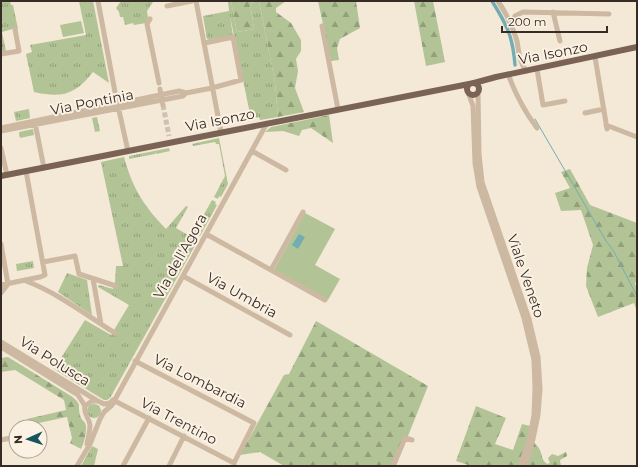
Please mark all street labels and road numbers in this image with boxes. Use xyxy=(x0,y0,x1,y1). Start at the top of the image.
street label: Via Isonzo xyxy=(517,37,589,69)
street label: Via Pontinia xyxy=(49,85,135,119)
street label: Via Isonzo xyxy=(184,104,256,136)
street label: Via dell'Agora xyxy=(149,210,211,302)
street label: Viale Veneto xyxy=(503,232,549,320)
street label: Via Umbria xyxy=(203,268,281,322)
street label: Via Polusca xyxy=(16,332,94,390)
street label: Via Lombardia xyxy=(151,350,249,412)
street label: Via Trentino xyxy=(138,393,221,449)

